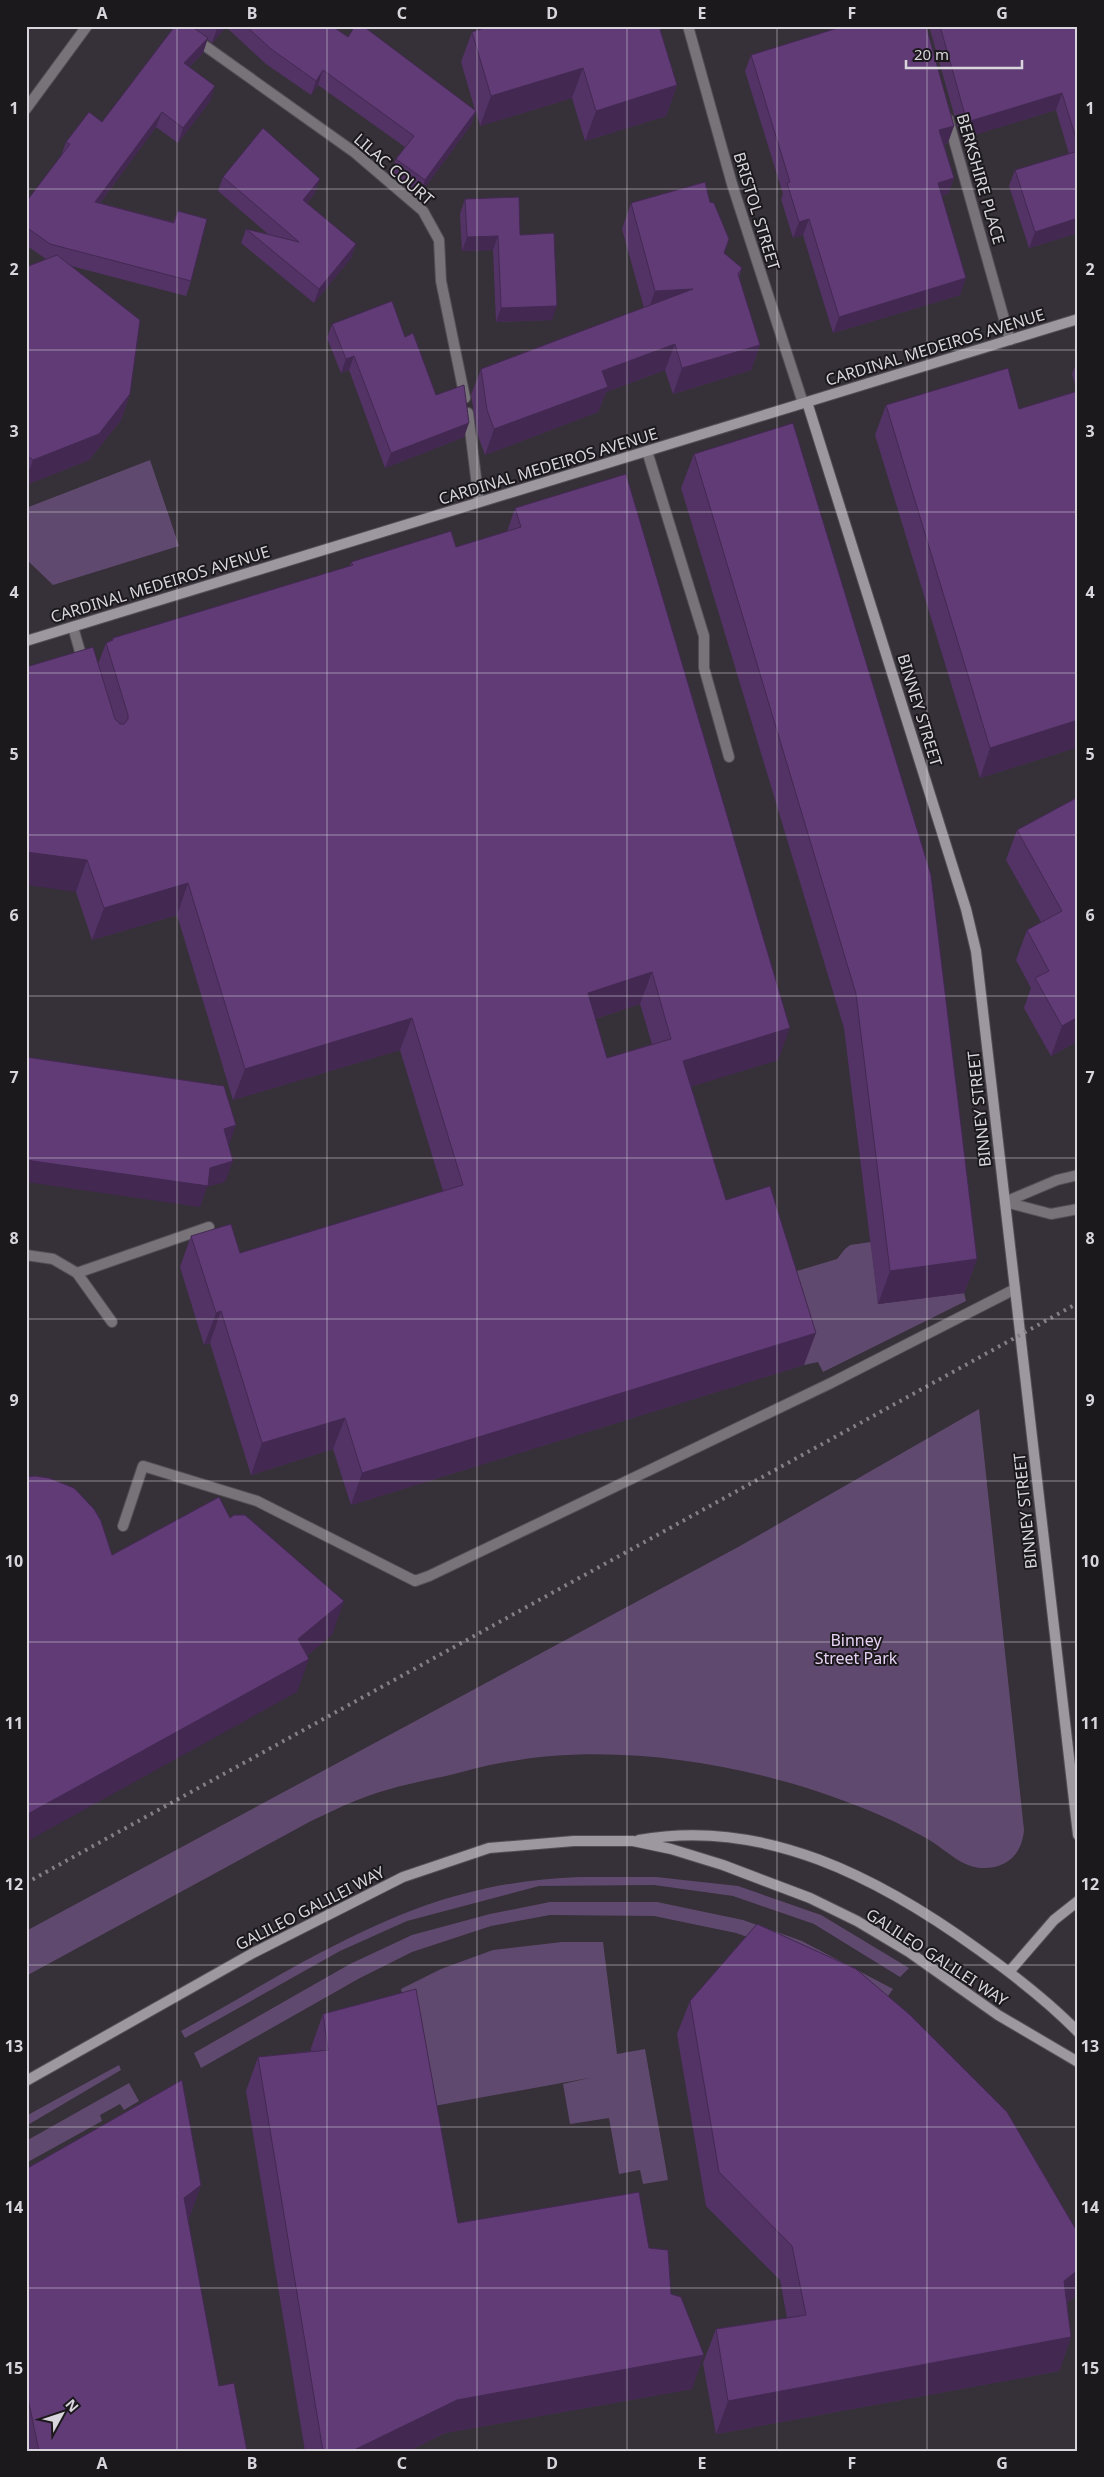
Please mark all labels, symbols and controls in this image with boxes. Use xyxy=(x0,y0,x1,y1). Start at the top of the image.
text: A xyxy=(96,2,108,24)
text: B xyxy=(247,2,257,24)
text: C xyxy=(397,2,407,24)
text: D xyxy=(546,2,558,24)
text: E xyxy=(698,2,707,24)
text: F xyxy=(848,2,856,24)
text: G xyxy=(996,2,1008,24)
scale bar xyxy=(906,38,1023,70)
text: 20 m xyxy=(914,44,949,64)
text: 1 xyxy=(9,97,19,119)
text: 1 xyxy=(1085,97,1095,119)
street label: BERKSHIRE PLACE xyxy=(952,111,1010,247)
street label: LILAC COURT xyxy=(349,128,439,210)
street label: BRISTOL STREET xyxy=(729,149,785,273)
text: 2 xyxy=(9,258,19,280)
text: 2 xyxy=(1085,258,1095,280)
street label: CARDINAL MEDEIROS AVENUE xyxy=(823,303,1047,391)
text: 3 xyxy=(9,420,19,442)
text: 3 xyxy=(1085,420,1095,442)
street label: CARDINAL MEDEIROS AVENUE xyxy=(436,422,660,510)
street label: CARDINAL MEDEIROS AVENUE xyxy=(48,540,272,628)
text: 4 xyxy=(9,581,19,603)
text: 4 xyxy=(1085,581,1095,603)
street label: BINNEY STREET xyxy=(892,651,948,769)
text: 5 xyxy=(9,743,19,765)
text: 5 xyxy=(1085,743,1095,765)
text: 6 xyxy=(9,904,19,926)
text: 6 xyxy=(1085,904,1095,926)
street label: BINNEY STREET xyxy=(962,1050,996,1168)
text: 7 xyxy=(9,1066,19,1088)
text: 7 xyxy=(1085,1066,1095,1088)
text: 8 xyxy=(9,1227,19,1249)
text: 8 xyxy=(1085,1227,1095,1249)
text: 9 xyxy=(9,1389,19,1411)
text: 9 xyxy=(1085,1389,1095,1411)
street label: BINNEY STREET xyxy=(1008,1452,1042,1570)
text: 10 xyxy=(5,1550,23,1572)
text: 10 xyxy=(1081,1550,1099,1572)
park label: Binney Street Park xyxy=(815,1629,898,1669)
text: 11 xyxy=(5,1712,23,1734)
text: 11 xyxy=(1081,1712,1099,1734)
street label: GALILEO GALILEI WAY xyxy=(232,1860,389,1955)
text: 12 xyxy=(5,1873,23,1895)
text: 12 xyxy=(1081,1873,1099,1895)
street label: GALILEO GALILEI WAY xyxy=(862,1903,1013,2012)
text: 13 xyxy=(5,2035,23,2057)
text: 13 xyxy=(1081,2035,1099,2057)
text: 14 xyxy=(5,2196,23,2218)
text: 14 xyxy=(1081,2196,1099,2218)
text: 15 xyxy=(5,2357,23,2379)
text: 15 xyxy=(1081,2357,1099,2379)
north arrow xyxy=(38,2390,88,2440)
text: N xyxy=(61,2395,83,2416)
text: A xyxy=(96,2452,108,2474)
text: B xyxy=(247,2452,257,2474)
text: C xyxy=(397,2452,407,2474)
text: D xyxy=(546,2452,558,2474)
text: E xyxy=(698,2452,707,2474)
text: F xyxy=(848,2452,856,2474)
text: G xyxy=(996,2452,1008,2474)

